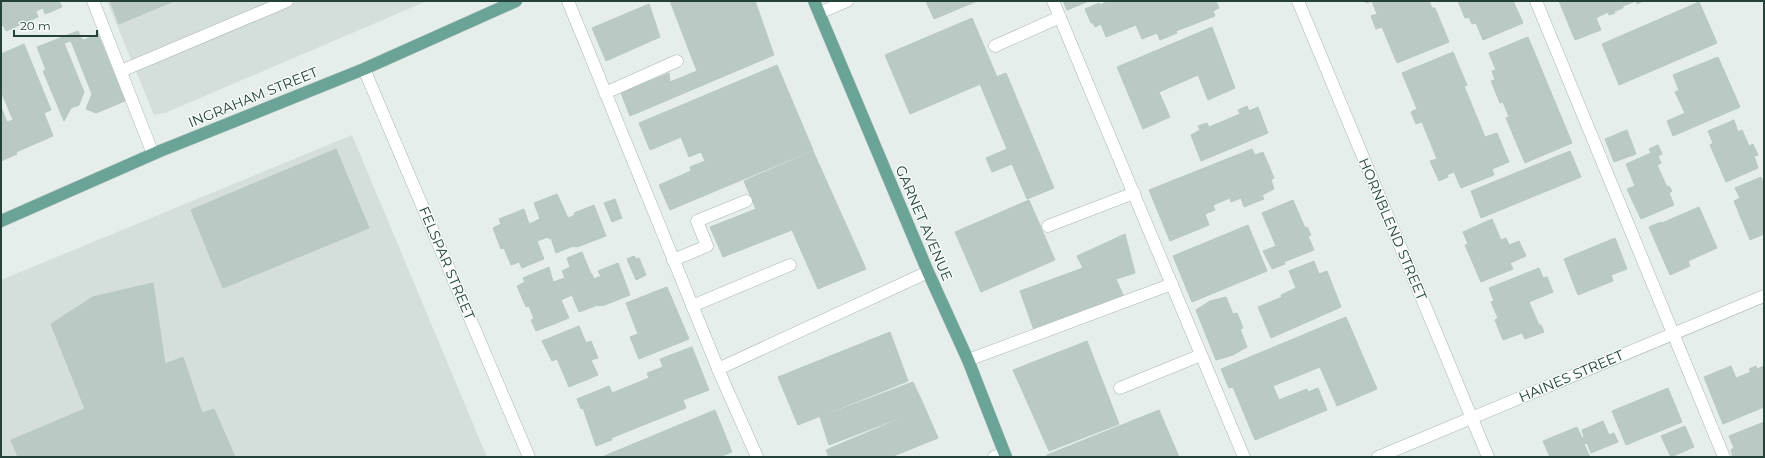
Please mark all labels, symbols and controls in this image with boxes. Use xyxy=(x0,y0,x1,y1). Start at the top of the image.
scale bar xyxy=(14,12,97,38)
text: 20 m xyxy=(20,18,51,33)
street label: INGRAHAM STREET xyxy=(185,63,321,131)
street label: HORNBLEND STREET xyxy=(1355,155,1431,303)
street label: GARNET AVENUE xyxy=(892,163,956,283)
street label: FELSPAR STREET xyxy=(415,204,479,322)
street label: HAINES STREET xyxy=(1516,346,1626,406)

